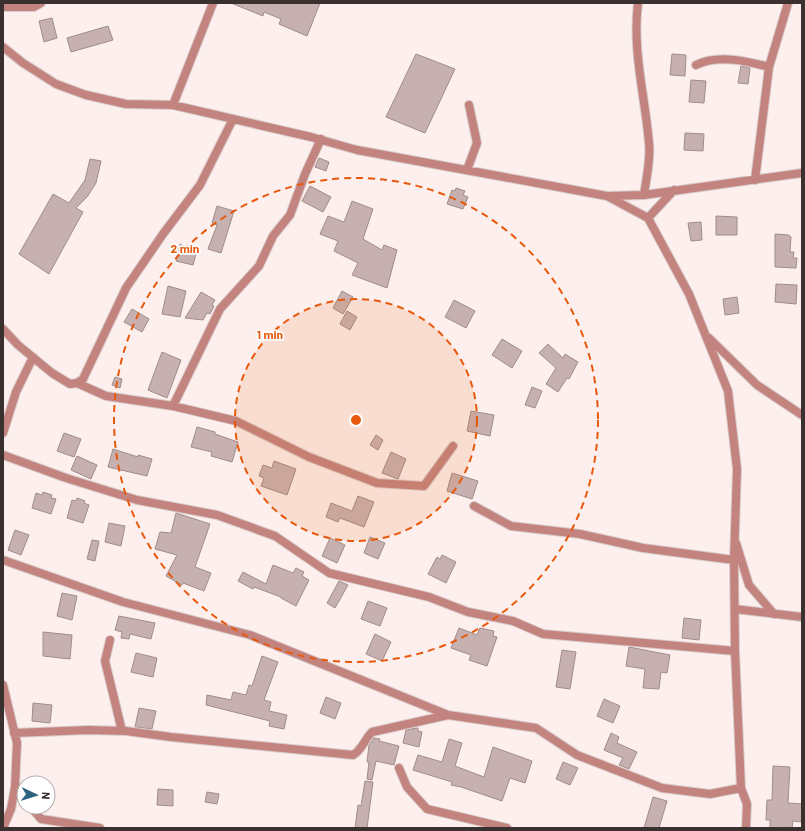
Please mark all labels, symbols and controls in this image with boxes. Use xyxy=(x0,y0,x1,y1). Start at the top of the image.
text: 2 min xyxy=(171,241,199,255)
text: 1 min xyxy=(257,327,283,341)
centre of rings xyxy=(349,413,363,427)
north arrow xyxy=(16,775,56,815)
text: N xyxy=(40,792,53,800)

